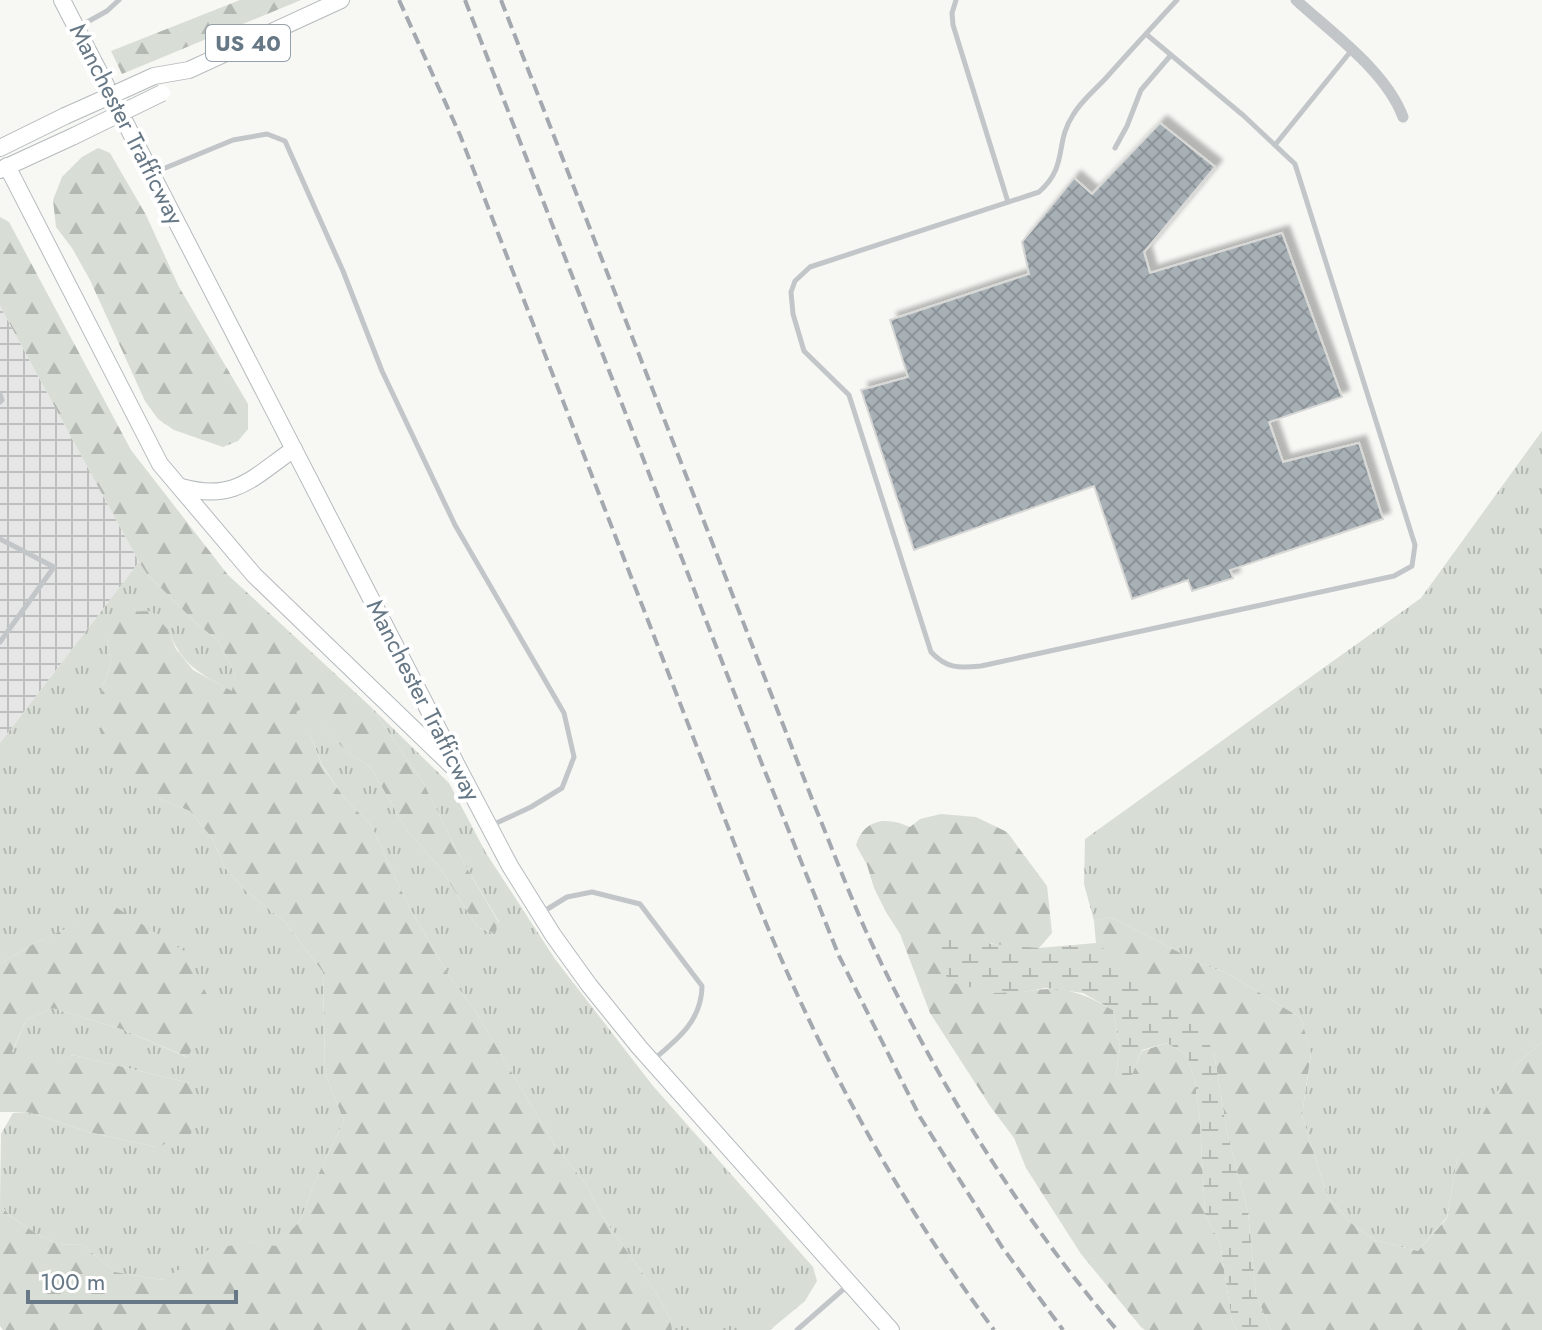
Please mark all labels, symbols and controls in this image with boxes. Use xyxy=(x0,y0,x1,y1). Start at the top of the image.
street label: Manchester Trafficway xyxy=(61,17,193,231)
road number: US 40 xyxy=(206,25,290,61)
street label: Manchester Trafficway xyxy=(358,593,490,807)
scale bar xyxy=(28,1254,236,1304)
text: 100 m xyxy=(40,1264,106,1299)

